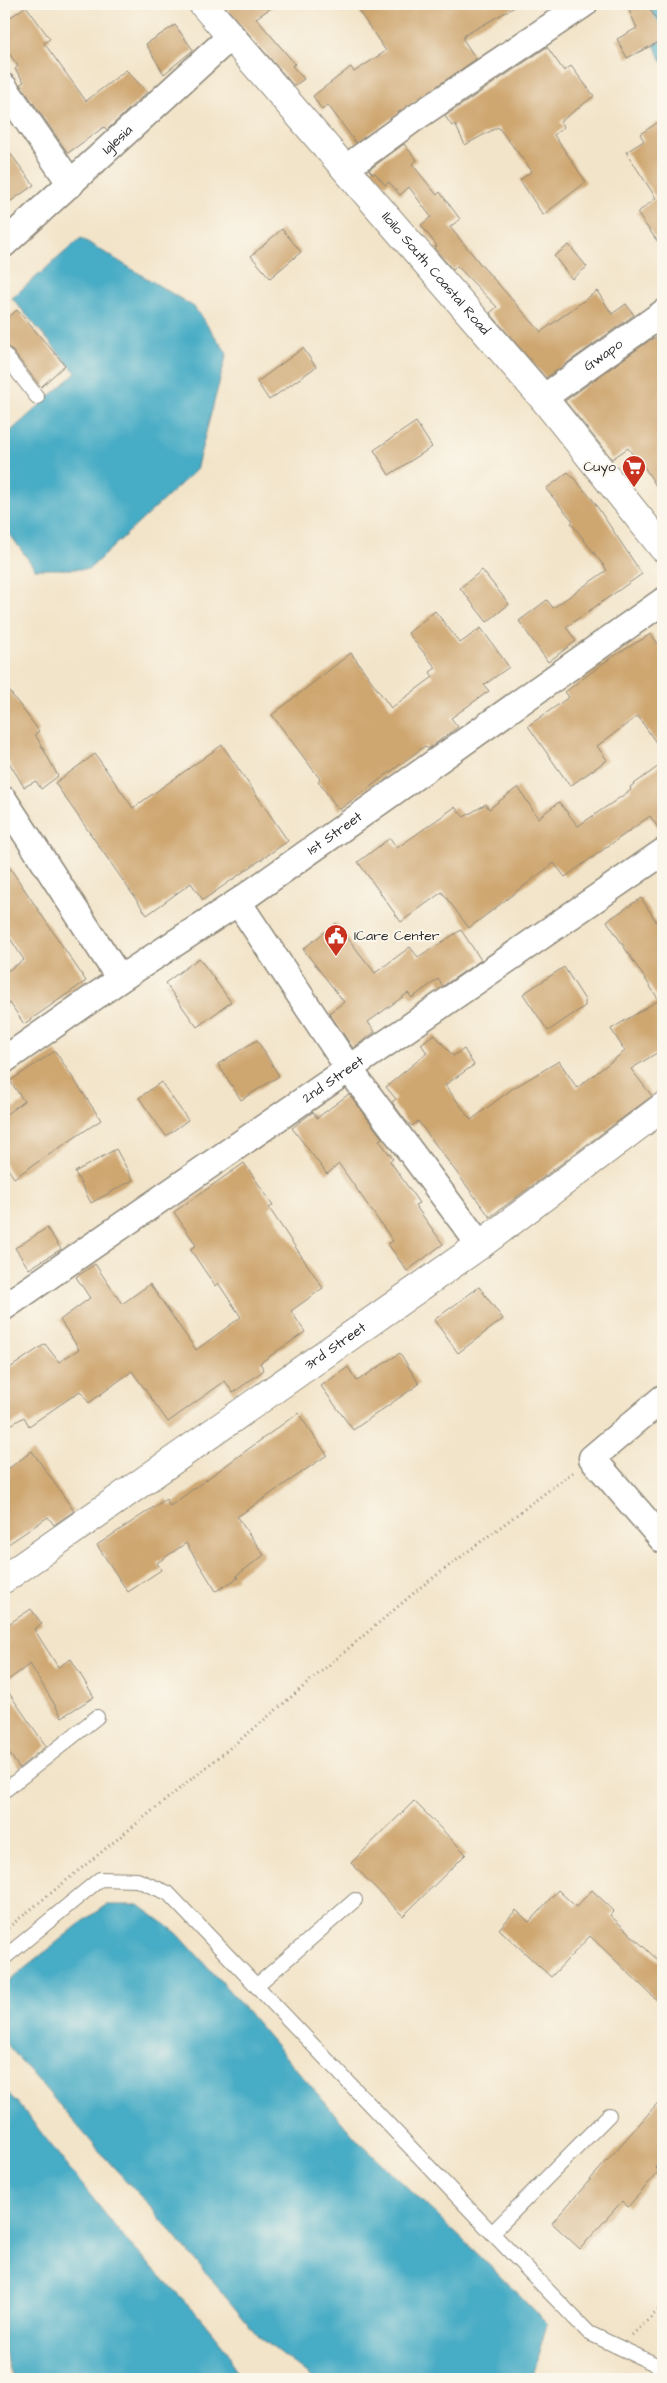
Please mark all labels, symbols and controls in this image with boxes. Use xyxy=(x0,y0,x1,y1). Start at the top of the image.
street label: Iglesia xyxy=(98,121,137,159)
street label: Iloilo South Coastal Road xyxy=(377,208,494,339)
street label: Gwapo xyxy=(580,334,627,376)
supermarket icon: Cuyo xyxy=(621,454,647,488)
place label: Cuyo xyxy=(583,457,616,477)
street label: 1st Street xyxy=(303,807,367,860)
public building icon: ICare Center xyxy=(323,923,349,957)
place label: ICare Center xyxy=(354,926,440,946)
street label: 2nd Street xyxy=(298,1051,368,1108)
street label: 3rd Street xyxy=(301,1318,371,1375)

